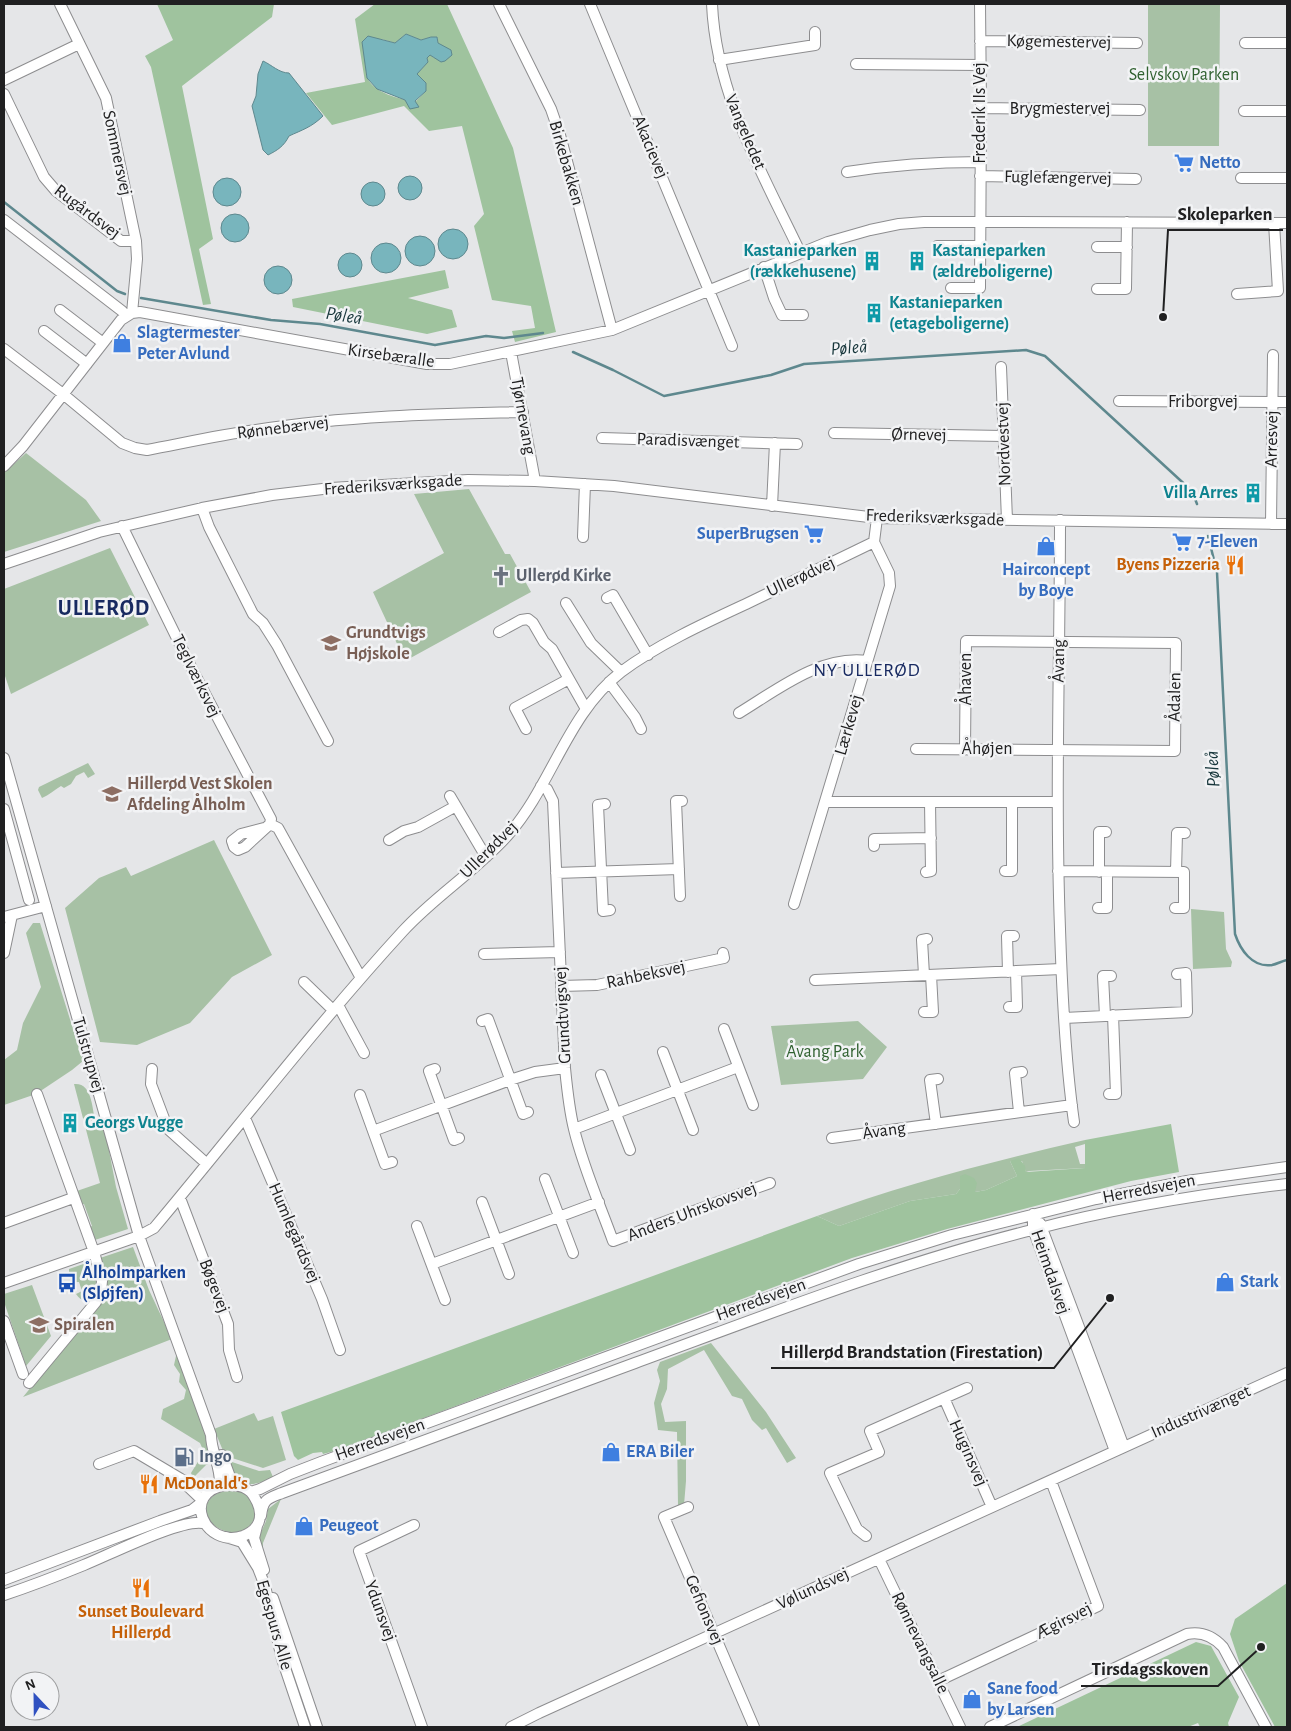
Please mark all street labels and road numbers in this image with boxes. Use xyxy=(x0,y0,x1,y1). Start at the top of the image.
street label: Køgemestervej xyxy=(1006,32,1112,52)
street label: Frederik IIs Vej xyxy=(971,62,989,164)
street label: Vangeledet xyxy=(721,92,769,172)
street label: Brygmestervej xyxy=(1009,100,1111,118)
street label: Sommersvej xyxy=(99,109,135,197)
street label: Akacievej xyxy=(629,113,671,181)
street label: Birkebakken xyxy=(545,119,587,207)
street label: Fuglefængervej xyxy=(1004,168,1112,188)
street label: Rugårdsvej xyxy=(51,181,123,243)
street label: Kirsebæralle xyxy=(346,341,436,371)
street label: Tjørnevang xyxy=(507,376,539,456)
street label: Friborgvej xyxy=(1168,393,1238,411)
street label: Nordvestvej xyxy=(994,402,1014,486)
street label: Arresvej xyxy=(1263,410,1281,468)
street label: Rønnebærvej xyxy=(236,413,330,443)
street label: Ørnevej xyxy=(891,426,947,444)
street label: Paradisvænget xyxy=(636,430,740,452)
street label: Frederiksværksgade xyxy=(323,471,463,499)
street label: Frederiksværksgade xyxy=(865,507,1005,529)
street label: Ullerødvej xyxy=(764,553,838,601)
street label: Teglværksvej xyxy=(168,632,224,720)
street label: Åvang xyxy=(1047,639,1068,683)
street label: Åhaven xyxy=(954,653,975,705)
street label: Ådalen xyxy=(1163,672,1184,722)
street label: Lærkevej xyxy=(832,693,866,757)
street label: Åhøjen xyxy=(962,737,1012,758)
street label: Ullerødvej xyxy=(457,818,521,882)
street label: Rahbeksvej xyxy=(605,958,687,992)
street label: Grundtvigsvej xyxy=(551,966,575,1064)
street label: Tulstrupvej xyxy=(69,1015,107,1095)
street label: Åvang xyxy=(861,1116,907,1143)
street label: Herredsvejen xyxy=(1101,1171,1197,1207)
street label: Anders Uhrskovsvej xyxy=(625,1179,759,1245)
street label: Humlegårdsvej xyxy=(265,1180,323,1286)
street label: Heimdalsvej xyxy=(1027,1227,1073,1317)
street label: Bøgevej xyxy=(196,1257,232,1315)
street label: Herredsvejen xyxy=(714,1275,808,1325)
street label: Industrivænget xyxy=(1149,1382,1254,1442)
street label: Herredsvejen xyxy=(333,1415,427,1465)
street label: Huginsvej xyxy=(945,1417,991,1489)
street label: Vølundsvej xyxy=(774,1564,852,1614)
street label: Gefionsvej xyxy=(681,1573,727,1647)
street label: Egespurs Alle xyxy=(253,1578,295,1672)
street label: Ydunsvej xyxy=(361,1578,399,1644)
street label: Rønnevangsalle xyxy=(888,1589,952,1697)
street label: Ægirsvej xyxy=(1032,1599,1095,1643)

